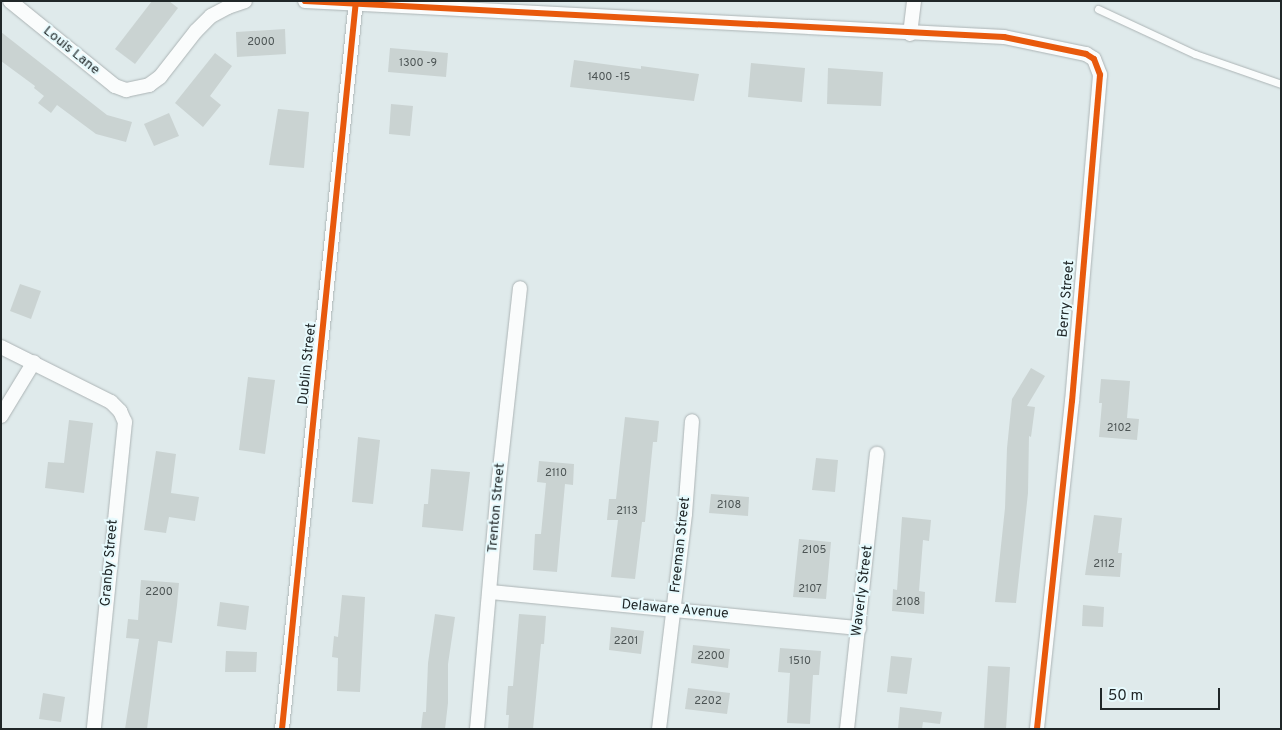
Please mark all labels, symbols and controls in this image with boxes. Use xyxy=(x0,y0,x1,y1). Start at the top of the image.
street label: Louis Lane xyxy=(39,23,103,79)
house number: 2000 xyxy=(247,35,275,49)
house number: 1300 -9 xyxy=(399,56,437,70)
house number: 1400 -15 xyxy=(588,70,630,84)
street label: Berry Street xyxy=(1055,260,1079,338)
street label: Dublin Street xyxy=(295,322,321,406)
house number: 2102 xyxy=(1107,421,1131,435)
street label: Trenton Street xyxy=(485,462,509,554)
house number: 2110 xyxy=(545,466,567,480)
street label: Freeman Street xyxy=(668,496,694,594)
house number: 2108 xyxy=(717,498,741,512)
house number: 2113 xyxy=(616,504,638,518)
street label: Granby Street xyxy=(98,519,122,607)
house number: 2105 xyxy=(802,543,826,557)
street label: Waverly Street xyxy=(849,544,877,638)
house number: 2112 xyxy=(1093,557,1115,571)
house number: 2107 xyxy=(798,582,822,596)
house number: 2200 xyxy=(145,585,173,599)
house number: 2108 xyxy=(896,595,920,609)
street label: Delaware Avenue xyxy=(620,597,730,623)
house number: 2201 xyxy=(614,634,638,648)
house number: 2200 xyxy=(697,649,725,663)
house number: 1510 xyxy=(789,654,811,668)
scale bar xyxy=(1102,678,1222,710)
text: 50 m xyxy=(1108,687,1143,706)
house number: 2202 xyxy=(694,694,722,708)

